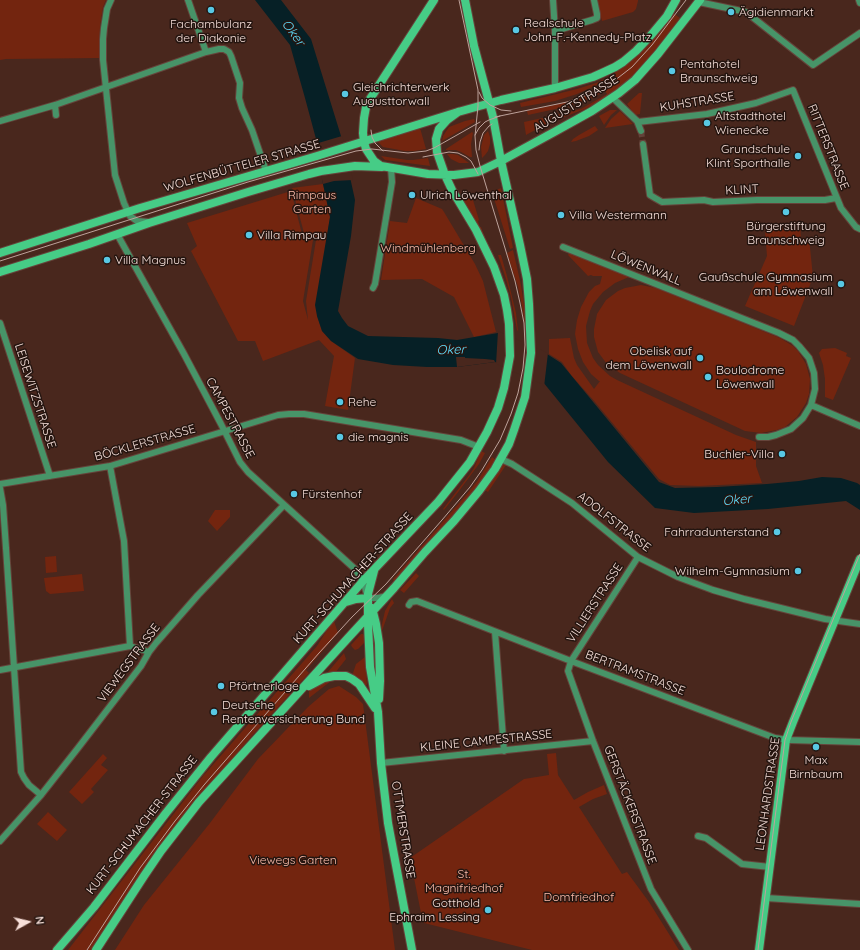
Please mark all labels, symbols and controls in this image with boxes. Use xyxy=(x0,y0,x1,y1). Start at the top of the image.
marker: Fachambulanz der Diakonie xyxy=(206,5,216,15)
place label: Ägidienmarkt xyxy=(739,5,814,19)
marker: Ägidienmarkt xyxy=(726,7,736,17)
place label: Realschule John-F.-Kennedy-Platz xyxy=(524,16,651,44)
place label: Fachambulanz der Diakonie xyxy=(170,17,252,45)
water label: Oker xyxy=(278,17,308,49)
marker: Realschule John-F.-Kennedy-Platz xyxy=(511,25,521,35)
place label: Pentahotel Braunschweig xyxy=(680,57,758,85)
marker: Pentahotel Braunschweig xyxy=(667,66,677,76)
street label: AUGUSTSTRASSE xyxy=(531,72,621,136)
place label: Gleichrichterwerk Augusttorwall xyxy=(353,80,449,108)
marker: Gleichrichterwerk Augusttorwall xyxy=(340,89,350,99)
street label: KUHSTRASSE xyxy=(659,89,735,115)
street label: RITTERSTRASSE xyxy=(804,102,852,192)
place label: Altstadthotel Wienecke xyxy=(715,109,786,137)
marker: Altstadthotel Wienecke xyxy=(702,118,712,128)
street label: WOLFENBÜTTELER STRASSE xyxy=(162,137,322,195)
place label: Grundschule Klint Sporthalle xyxy=(706,142,790,170)
marker: Grundschule Klint Sporthalle xyxy=(793,151,803,161)
street label: KLINT xyxy=(725,182,759,198)
park label: Rimpaus Garten xyxy=(288,188,336,216)
place label: Ulrich Löwenthal xyxy=(420,188,512,202)
marker: Ulrich Löwenthal xyxy=(407,190,417,200)
marker: Bürgerstiftung Braunschweig xyxy=(781,207,791,217)
place label: Villa Westermann xyxy=(569,208,667,222)
marker: Villa Westermann xyxy=(556,210,566,220)
place label: Bürgerstiftung Braunschweig xyxy=(746,219,826,247)
place label: Villa Rimpau xyxy=(257,228,326,242)
marker: Villa Rimpau xyxy=(244,230,254,240)
park label: Windmühlenberg xyxy=(380,241,476,255)
street label: LÖWENWALL xyxy=(609,247,683,289)
place label: Villa Magnus xyxy=(115,253,186,267)
marker: Villa Magnus xyxy=(102,255,112,265)
place label: Gaußschule Gymnasium am Löwenwall xyxy=(699,270,833,298)
marker: Gaußschule Gymnasium am Löwenwall xyxy=(836,279,846,289)
street label: LEISEWITZSTRASSE xyxy=(11,342,59,450)
water label: Oker xyxy=(436,342,466,358)
place label: Obelisk auf dem Löwenwall xyxy=(605,344,692,372)
marker: Obelisk auf dem Löwenwall xyxy=(695,353,705,363)
place label: Boulodrome Löwenwall xyxy=(716,363,784,391)
marker: Boulodrome Löwenwall xyxy=(703,372,713,382)
street label: CAMPESTRASSE xyxy=(203,375,257,461)
place label: Rehe xyxy=(348,395,376,409)
marker: Rehe xyxy=(335,397,345,407)
street label: BÖCKLERSTRASSE xyxy=(93,422,197,464)
place label: die magnis xyxy=(348,430,409,444)
marker: die magnis xyxy=(335,432,345,442)
place label: Buchler-Villa xyxy=(704,447,774,461)
marker: Buchler-Villa xyxy=(777,449,787,459)
place label: Fürstenhof xyxy=(302,487,362,501)
marker: Fürstenhof xyxy=(289,489,299,499)
street label: ADOLFSTRASSE xyxy=(575,489,653,555)
water label: Oker xyxy=(722,491,752,509)
street label: KURT-SCHUMACHER-STRASSE xyxy=(290,509,416,647)
place label: Fahrradunterstand xyxy=(664,525,769,539)
marker: Fahrradunterstand xyxy=(772,527,782,537)
street label: VILLIERSTRASSE xyxy=(564,561,626,645)
place label: Wilhelm-Gymnasium xyxy=(675,564,790,578)
marker: Wilhelm-Gymnasium xyxy=(793,566,803,576)
street label: VIEWEGSTRASSE xyxy=(95,621,163,705)
street label: BERTRAMSTRASSE xyxy=(583,647,687,699)
place label: Pförtnerloge xyxy=(229,679,299,693)
marker: Pförtnerloge xyxy=(216,681,226,691)
place label: Deutsche Rentenversicherung Bund xyxy=(222,698,365,726)
marker: Deutsche Rentenversicherung Bund xyxy=(209,707,219,717)
street label: KLEINE CAMPESTRASSE xyxy=(419,727,553,755)
street label: LEONHARDSTRASSE xyxy=(753,736,783,852)
marker: Max Birnbaum xyxy=(811,742,821,752)
street label: GERSTÄCKERSTRASSE xyxy=(601,744,659,866)
street label: KURT-SCHUMACHER-STRASSE xyxy=(83,753,201,897)
place label: Max Birnbaum xyxy=(789,753,843,781)
street label: OTTMERSTRASSE xyxy=(388,780,418,880)
park label: Viewegs Garten xyxy=(249,853,337,867)
park label: St. Magnifriedhof xyxy=(425,867,503,895)
park label: Domfriedhof xyxy=(544,890,614,904)
place label: Gotthold Ephraim Lessing xyxy=(389,896,480,924)
north arrow xyxy=(8,902,48,942)
marker: Gotthold Ephraim Lessing xyxy=(483,905,493,915)
text: N xyxy=(32,915,47,925)

